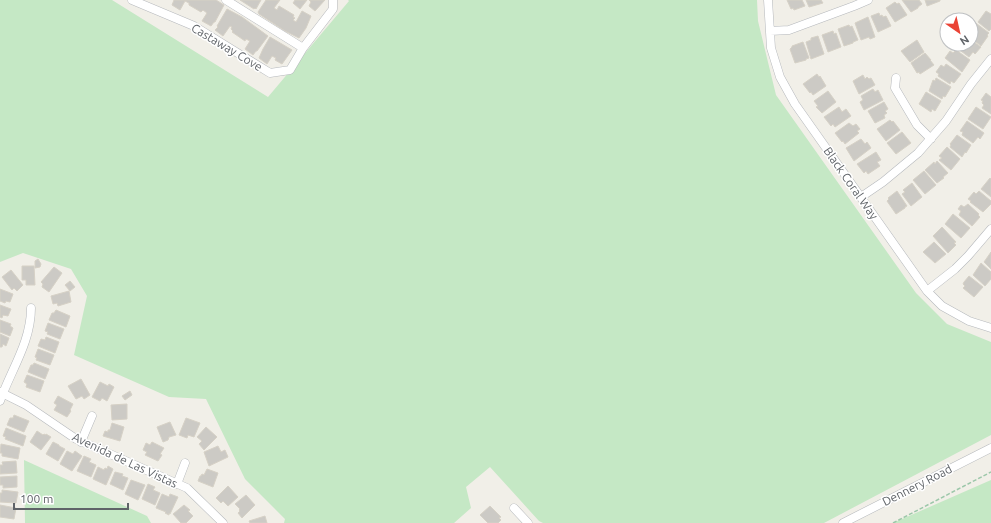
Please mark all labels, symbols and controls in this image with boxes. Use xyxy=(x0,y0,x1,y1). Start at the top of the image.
north arrow xyxy=(939,12,979,52)
street label: Castaway Cove xyxy=(189,21,265,73)
text: N xyxy=(958,33,971,48)
street label: Black Coral Way xyxy=(821,144,881,222)
street label: Avenida de Las Vistas xyxy=(70,430,180,490)
street label: Dennery Road xyxy=(880,462,954,508)
scale bar xyxy=(14,485,128,511)
text: 100 m xyxy=(20,492,53,505)

